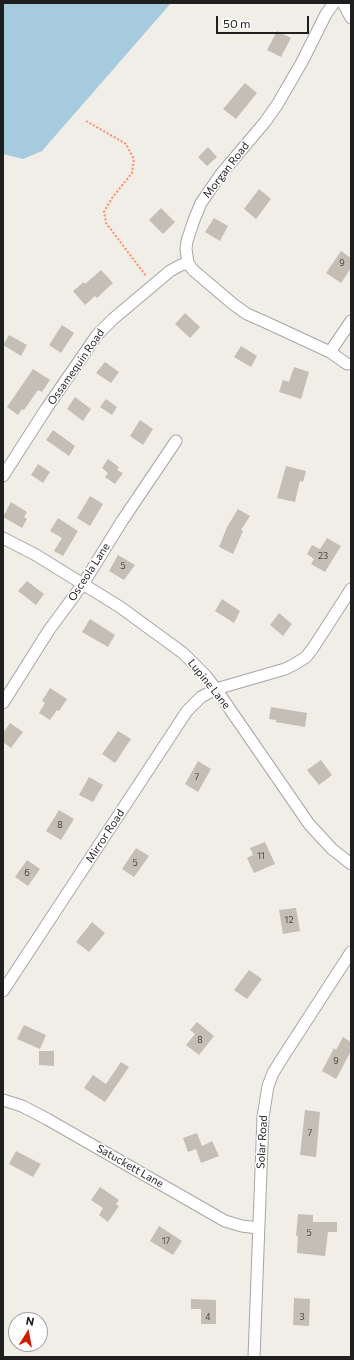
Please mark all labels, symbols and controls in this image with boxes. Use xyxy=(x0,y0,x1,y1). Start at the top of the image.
scale bar xyxy=(218,8,311,34)
text: 50 m xyxy=(223,16,251,30)
street label: Morgan Road xyxy=(200,139,252,201)
house number: 9 xyxy=(339,258,345,268)
street label: Ossamequin Road xyxy=(45,327,107,407)
street label: Osceola Lane xyxy=(65,540,113,604)
house number: 23 xyxy=(318,551,328,561)
house number: 5 xyxy=(120,561,126,571)
street label: Lupine Lane xyxy=(185,656,233,712)
house number: 7 xyxy=(195,772,199,782)
street label: Mirror Road xyxy=(83,807,127,865)
house number: 8 xyxy=(57,820,63,830)
house number: 11 xyxy=(257,851,265,861)
house number: 5 xyxy=(132,858,138,868)
house number: 6 xyxy=(24,868,30,878)
house number: 12 xyxy=(285,915,293,925)
house number: 8 xyxy=(197,1035,203,1045)
house number: 9 xyxy=(333,1056,339,1066)
street label: Solar Road xyxy=(254,1115,270,1169)
house number: 7 xyxy=(308,1128,312,1138)
street label: Satuckett Lane xyxy=(94,1142,166,1190)
house number: 5 xyxy=(306,1228,312,1238)
house number: 17 xyxy=(162,1236,170,1246)
north arrow xyxy=(8,1312,48,1352)
house number: 4 xyxy=(205,1312,211,1322)
house number: 3 xyxy=(299,1312,305,1322)
text: N xyxy=(25,1314,35,1328)

